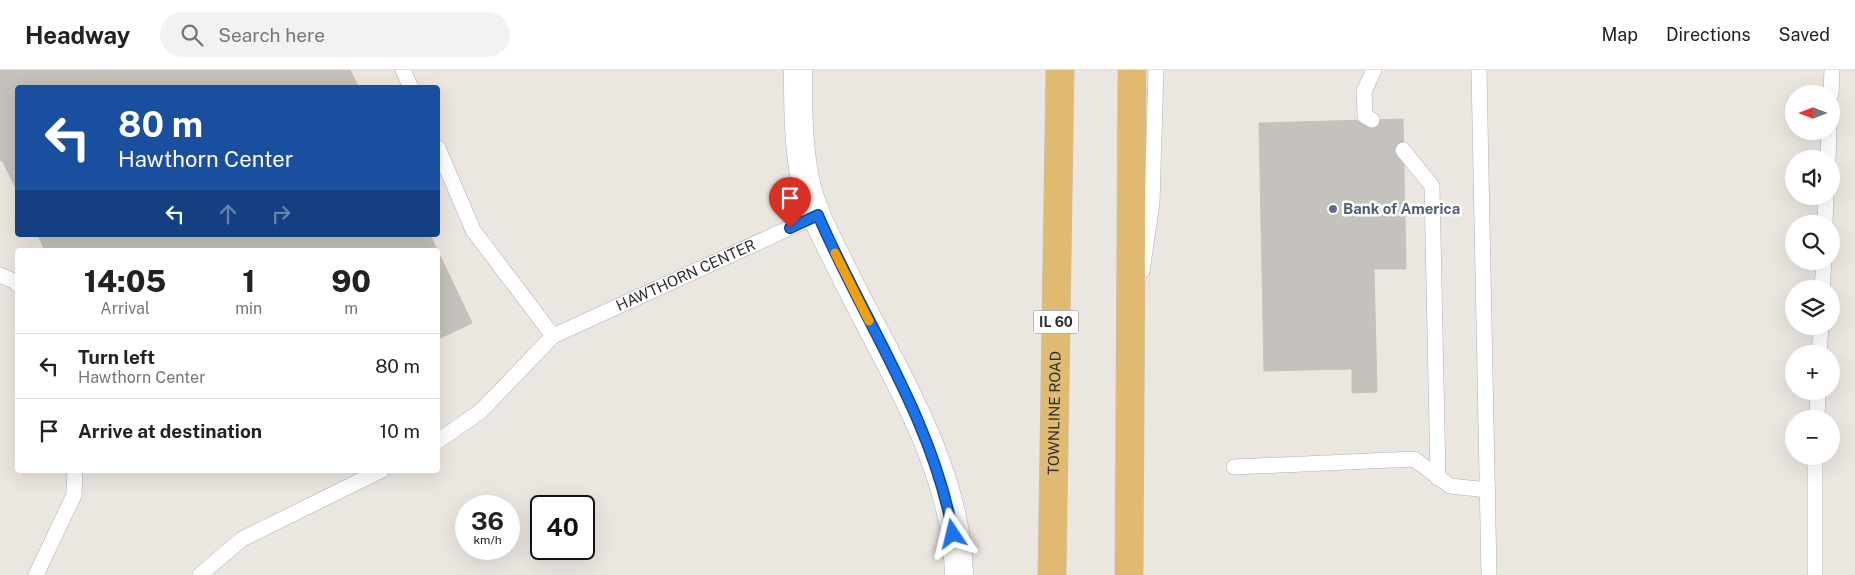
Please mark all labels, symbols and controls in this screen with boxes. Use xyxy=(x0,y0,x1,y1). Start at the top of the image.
search box xyxy=(160,12,510,57)
text: Headway xyxy=(25,21,130,49)
icon: search xyxy=(178,21,206,49)
text: Search here xyxy=(218,24,325,46)
text: Map xyxy=(1601,24,1638,45)
text: Directions xyxy=(1666,24,1751,45)
text: Saved xyxy=(1779,24,1830,45)
north arrow xyxy=(1785,85,1840,140)
map controls xyxy=(1785,85,1840,465)
text: 80 m xyxy=(118,104,203,145)
icon: left xyxy=(35,105,100,170)
text: Hawthorn Center xyxy=(118,146,293,172)
button: sound xyxy=(1785,150,1840,205)
pin xyxy=(769,177,811,228)
icon: arrive xyxy=(776,184,804,212)
icon: left xyxy=(161,200,189,228)
icon: ahead xyxy=(214,200,242,228)
icon: right xyxy=(267,200,295,228)
place label: Bank of America xyxy=(1343,200,1460,217)
marker: Bank of America xyxy=(1327,203,1339,215)
button: search xyxy=(1785,215,1840,270)
street label: HAWTHORN CENTER xyxy=(613,236,758,314)
text: 14:05 xyxy=(84,263,166,299)
text: 1 xyxy=(242,263,255,299)
text: 90 xyxy=(331,263,371,299)
button: layers xyxy=(1785,280,1840,335)
text: Arrival xyxy=(100,299,150,318)
text: min xyxy=(235,299,262,318)
text: m xyxy=(344,299,358,318)
road number: IL 60 xyxy=(1034,310,1078,334)
button: + xyxy=(1785,345,1840,400)
text: Turn left xyxy=(78,346,155,368)
street label: TOWNLINE ROAD xyxy=(1045,351,1064,475)
icon: left xyxy=(35,352,63,380)
text: 80 m xyxy=(375,355,420,377)
text: Hawthorn Center xyxy=(78,368,205,387)
button: − xyxy=(1785,410,1840,465)
icon: arrive xyxy=(35,417,63,445)
text: Arrive at destination xyxy=(78,420,262,442)
text: 10 m xyxy=(380,420,420,442)
speed limit sign: 40 xyxy=(530,495,595,560)
text: 36 xyxy=(471,506,504,536)
position arrow xyxy=(926,507,978,559)
text: km/h xyxy=(473,533,502,547)

